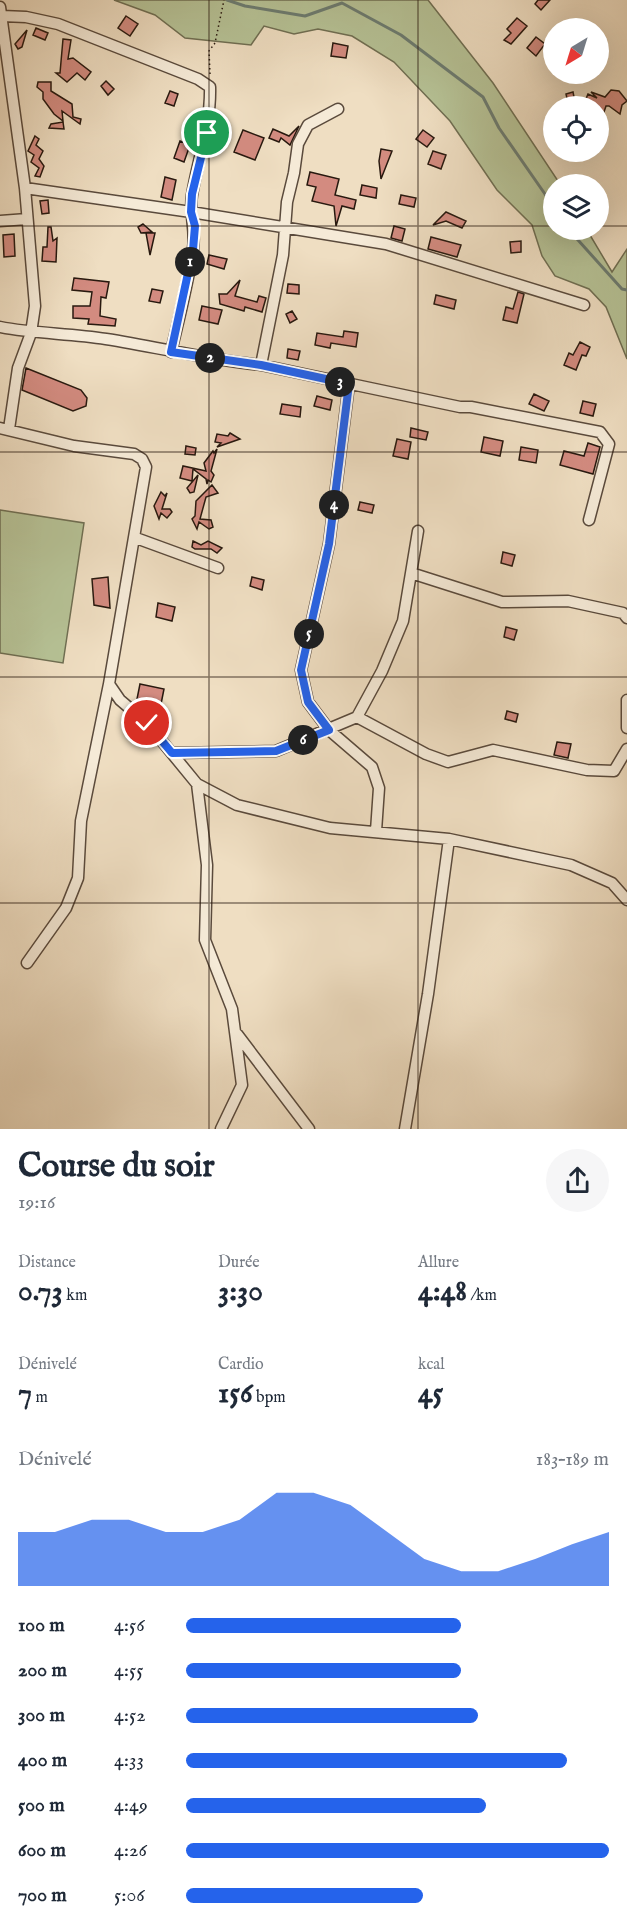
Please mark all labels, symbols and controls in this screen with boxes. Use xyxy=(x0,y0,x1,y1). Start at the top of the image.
north arrow xyxy=(543,18,609,84)
map controls xyxy=(543,18,609,240)
button: locate xyxy=(543,96,609,162)
pin xyxy=(181,107,232,158)
icon: arrive xyxy=(190,116,223,149)
button: layers xyxy=(543,174,609,240)
pin: 1 xyxy=(175,247,205,277)
text: 1 xyxy=(187,252,193,272)
pin: 2 xyxy=(195,343,225,373)
text: 2 xyxy=(206,348,214,368)
pin: 3 xyxy=(325,367,355,397)
text: 3 xyxy=(337,372,343,392)
pin: 4 xyxy=(319,490,349,520)
text: 4 xyxy=(330,495,338,515)
pin: 5 xyxy=(294,619,324,649)
text: 5 xyxy=(306,624,312,644)
pin xyxy=(121,697,172,748)
icon: check xyxy=(130,706,163,739)
pin: 6 xyxy=(288,725,318,755)
text: 6 xyxy=(300,730,306,750)
text: Course du soir xyxy=(18,1146,215,1188)
button: share xyxy=(546,1149,609,1212)
text: 19:16 xyxy=(18,1190,55,1215)
text: Distance xyxy=(18,1253,76,1273)
text: Durée xyxy=(218,1253,260,1273)
text: Allure xyxy=(418,1253,459,1273)
text: 0.73 xyxy=(18,1273,63,1311)
text: 3:30 xyxy=(218,1273,263,1311)
text: 4:48 xyxy=(418,1273,467,1311)
text: km xyxy=(63,1286,87,1306)
text: /km xyxy=(467,1286,497,1306)
text: Dénivelé xyxy=(18,1355,77,1375)
text: Cardio xyxy=(218,1355,264,1375)
text: kcal xyxy=(418,1355,445,1375)
text: 7 xyxy=(18,1375,32,1413)
text: 156 xyxy=(218,1375,253,1413)
text: 45 xyxy=(418,1375,443,1413)
text: m xyxy=(32,1388,48,1408)
text: bpm xyxy=(253,1388,286,1408)
text: Dénivelé xyxy=(18,1447,92,1472)
text: 183–189 m xyxy=(536,1447,609,1472)
text: 100 m xyxy=(18,1613,65,1638)
text: 4:56 xyxy=(114,1613,145,1638)
text: 200 m xyxy=(18,1658,67,1683)
text: 4:55 xyxy=(114,1658,144,1683)
text: 300 m xyxy=(18,1703,65,1728)
text: 4:52 xyxy=(114,1703,146,1728)
text: 400 m xyxy=(18,1748,67,1773)
text: 4:33 xyxy=(114,1748,144,1773)
text: 500 m xyxy=(18,1793,65,1818)
text: 4:49 xyxy=(114,1793,148,1818)
text: 600 m xyxy=(18,1838,66,1863)
text: 4:26 xyxy=(114,1838,147,1863)
text: 700 m xyxy=(18,1883,67,1908)
text: 5:06 xyxy=(114,1883,145,1908)

